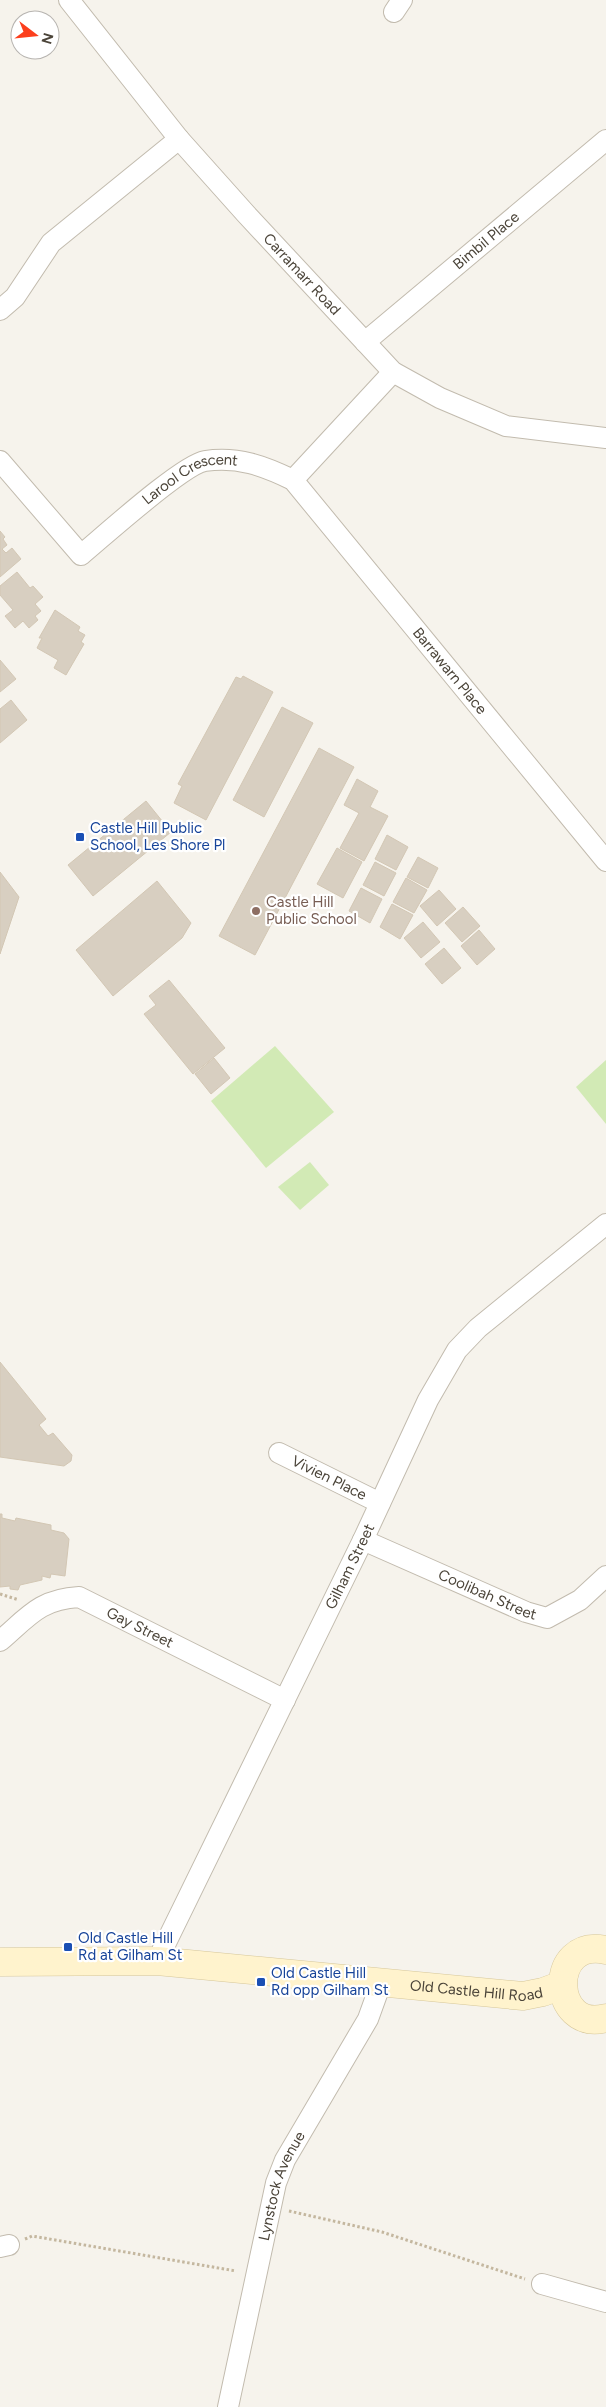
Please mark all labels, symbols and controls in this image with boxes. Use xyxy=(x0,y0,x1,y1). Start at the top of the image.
north arrow xyxy=(10,10,60,60)
text: N xyxy=(37,31,57,46)
street label: Bimbil Place xyxy=(449,208,523,273)
street label: Carramarr Road xyxy=(260,230,344,319)
street label: Larool Crescent xyxy=(138,451,239,508)
street label: Barrawarn Place xyxy=(409,624,491,718)
place label: Castle Hill Public School, Les Shore Pl xyxy=(90,819,225,854)
marker: Castle Hill Public School, Les Shore Pl xyxy=(74,831,86,843)
place label: Castle Hill Public School xyxy=(266,893,357,928)
marker: Castle Hill Public School xyxy=(250,905,262,917)
street label: Vivien Place xyxy=(289,1452,370,1504)
street label: Gilham Street xyxy=(321,1521,378,1612)
street label: Coolibah Street xyxy=(435,1565,539,1624)
street label: Gay Street xyxy=(103,1603,177,1652)
place label: Old Castle Hill Rd at Gilham St xyxy=(78,1929,183,1964)
marker: Old Castle Hill Rd at Gilham St xyxy=(62,1941,74,1953)
place label: Old Castle Hill Rd opp Gilham St xyxy=(271,1964,389,1999)
marker: Old Castle Hill Rd opp Gilham St xyxy=(255,1976,267,1988)
street label: Old Castle Hill Road xyxy=(409,1976,544,2005)
street label: Lynstock Avenue xyxy=(255,2128,309,2242)

